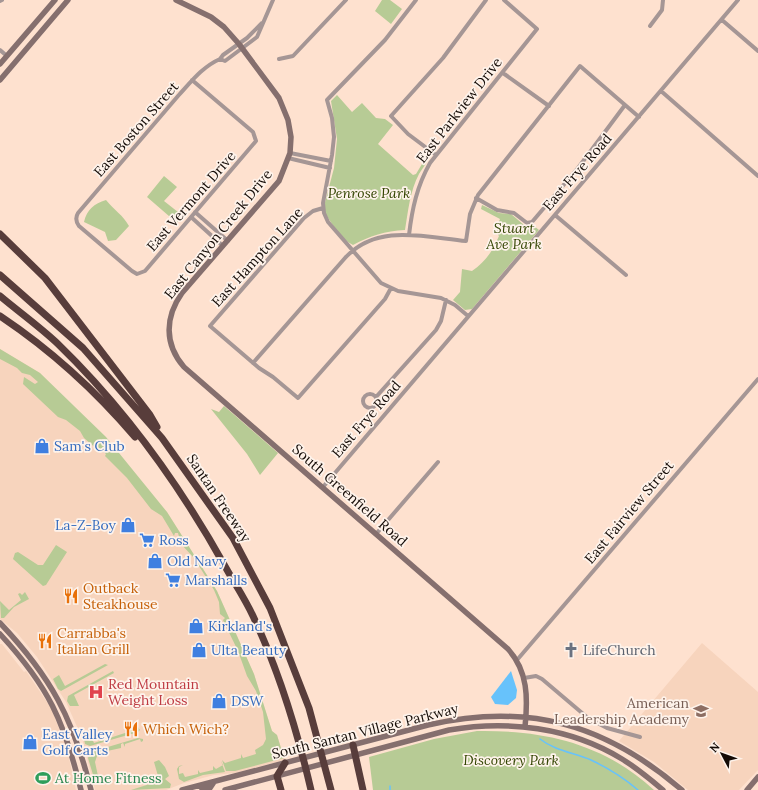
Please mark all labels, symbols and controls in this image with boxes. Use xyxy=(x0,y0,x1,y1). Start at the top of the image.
street label: East Parkview Drive xyxy=(412,53,506,166)
street label: East Boston Street xyxy=(90,77,183,180)
street label: East Frye Road xyxy=(539,130,615,214)
street label: East Vermont Drive xyxy=(143,147,240,255)
street label: East Canyon Creek Drive xyxy=(160,165,276,302)
park label: Penrose Park xyxy=(328,184,410,202)
street label: East Hampton Lane xyxy=(208,203,307,311)
park label: Stuart Ave Park xyxy=(485,219,542,253)
street label: East Frye Road xyxy=(328,377,404,461)
shop icon: Sam's Club xyxy=(33,437,51,455)
place label: Sam's Club xyxy=(54,437,125,455)
street label: South Greenfield Road xyxy=(289,440,411,550)
street label: Santan Freeway xyxy=(183,450,255,546)
street label: East Fairview Street xyxy=(581,456,678,567)
place label: La-Z-Boy xyxy=(55,516,117,534)
shop icon: La-Z-Boy xyxy=(119,516,137,534)
supermarket icon: Ross xyxy=(138,531,156,549)
place label: Ross xyxy=(159,531,189,549)
shop icon: Old Navy xyxy=(146,552,164,570)
place label: Old Navy xyxy=(167,552,227,570)
supermarket icon: Marshalls xyxy=(164,571,182,589)
place label: Marshalls xyxy=(185,571,247,589)
place label: Outback Steakhouse xyxy=(83,579,158,613)
restaurant icon: Outback Steakhouse xyxy=(62,587,80,605)
shop icon: Kirkland's xyxy=(187,617,205,635)
place label: Kirkland's xyxy=(208,617,272,635)
place label: Carrabba's Italian Grill xyxy=(57,624,130,658)
restaurant icon: Carrabba's Italian Grill xyxy=(36,632,54,650)
shop icon: Ulta Beauty xyxy=(190,641,208,659)
place label: Ulta Beauty xyxy=(211,641,287,659)
church icon: LifeChurch xyxy=(562,641,580,659)
place label: LifeChurch xyxy=(583,641,656,659)
place label: Red Mountain Weight Loss xyxy=(108,675,200,709)
hospital icon: Red Mountain Weight Loss xyxy=(87,683,105,701)
shop icon: DSW xyxy=(210,692,228,710)
place label: DSW xyxy=(231,692,264,710)
place label: American Leadership Academy xyxy=(554,694,690,728)
street label: South Santan Village Parkway xyxy=(270,699,461,763)
school or university icon: American Leadership Academy xyxy=(692,702,710,720)
restaurant icon: Which Wich? xyxy=(122,720,140,738)
place label: Which Wich? xyxy=(143,720,229,738)
place label: East Valley Golf Carts xyxy=(42,725,113,759)
shop icon: East Valley Golf Carts xyxy=(21,733,39,751)
north arrow xyxy=(702,734,742,774)
text: N xyxy=(706,739,723,755)
park label: Discovery Park xyxy=(463,751,559,769)
sports icon: At Home Fitness xyxy=(34,769,52,787)
place label: At Home Fitness xyxy=(54,769,162,787)

